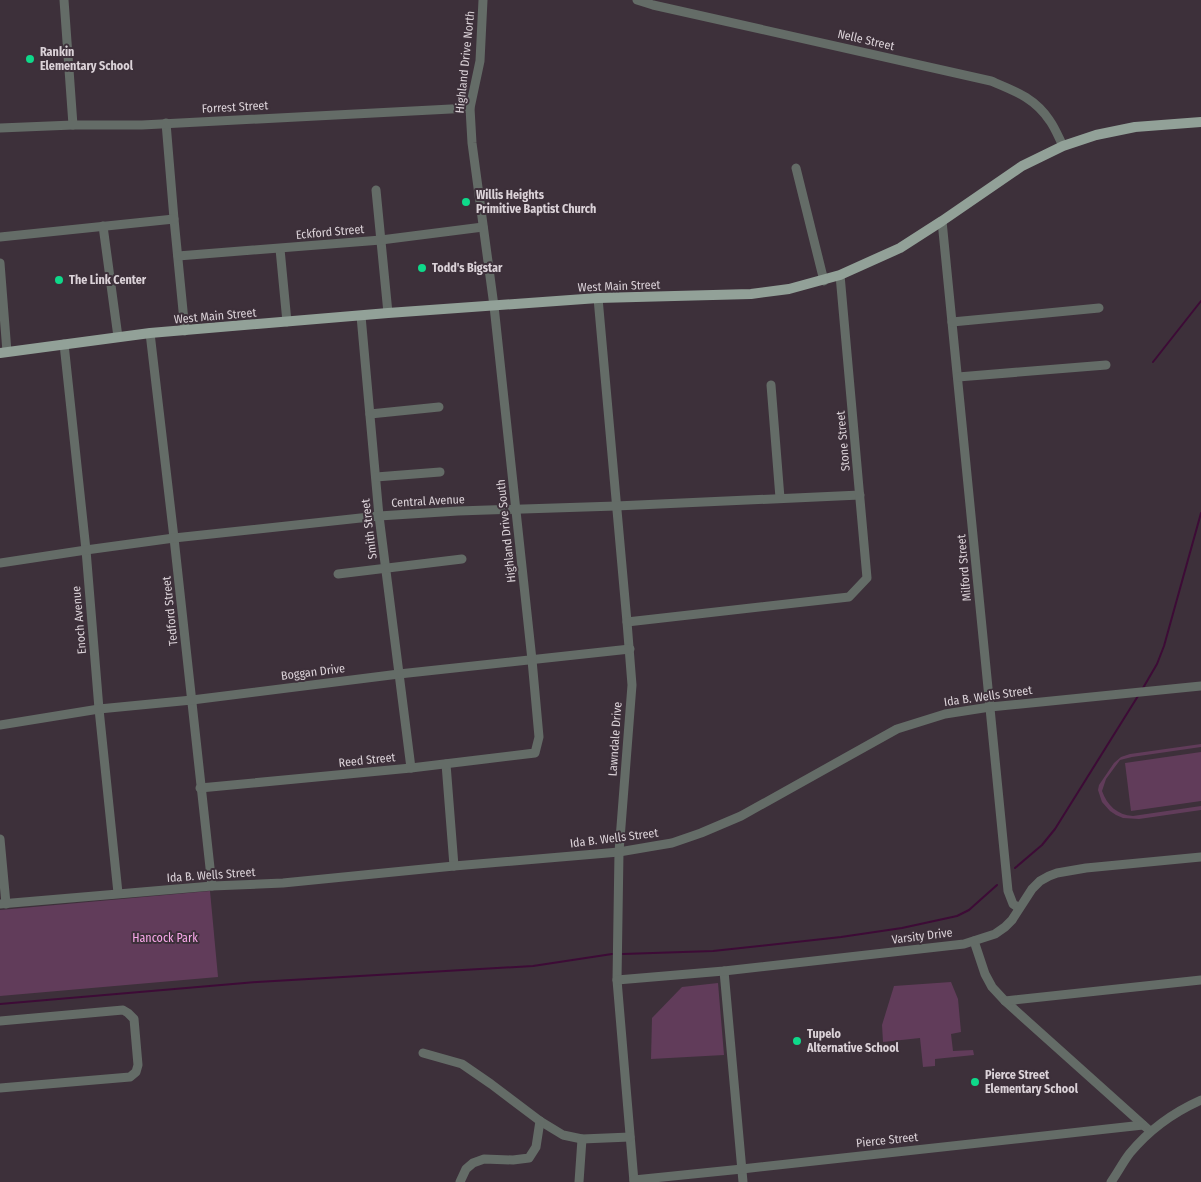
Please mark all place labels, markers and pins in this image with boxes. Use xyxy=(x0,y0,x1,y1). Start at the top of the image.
place label: Rankin Elementary School xyxy=(40,45,134,73)
marker: Rankin Elementary School xyxy=(24,53,36,65)
place label: Willis Heights Primitive Baptist Church xyxy=(476,188,596,216)
marker: Willis Heights Primitive Baptist Church xyxy=(460,196,472,208)
place label: Todd's Bigstar xyxy=(432,261,503,275)
marker: Todd's Bigstar xyxy=(416,262,428,274)
place label: The Link Center xyxy=(69,273,147,287)
marker: The Link Center xyxy=(53,274,65,286)
place label: Tupelo Alternative School xyxy=(806,1027,900,1055)
marker: Tupelo Alternative School xyxy=(791,1035,803,1047)
place label: Pierce Street Elementary School xyxy=(985,1068,1079,1096)
marker: Pierce Street Elementary School xyxy=(969,1076,981,1088)

